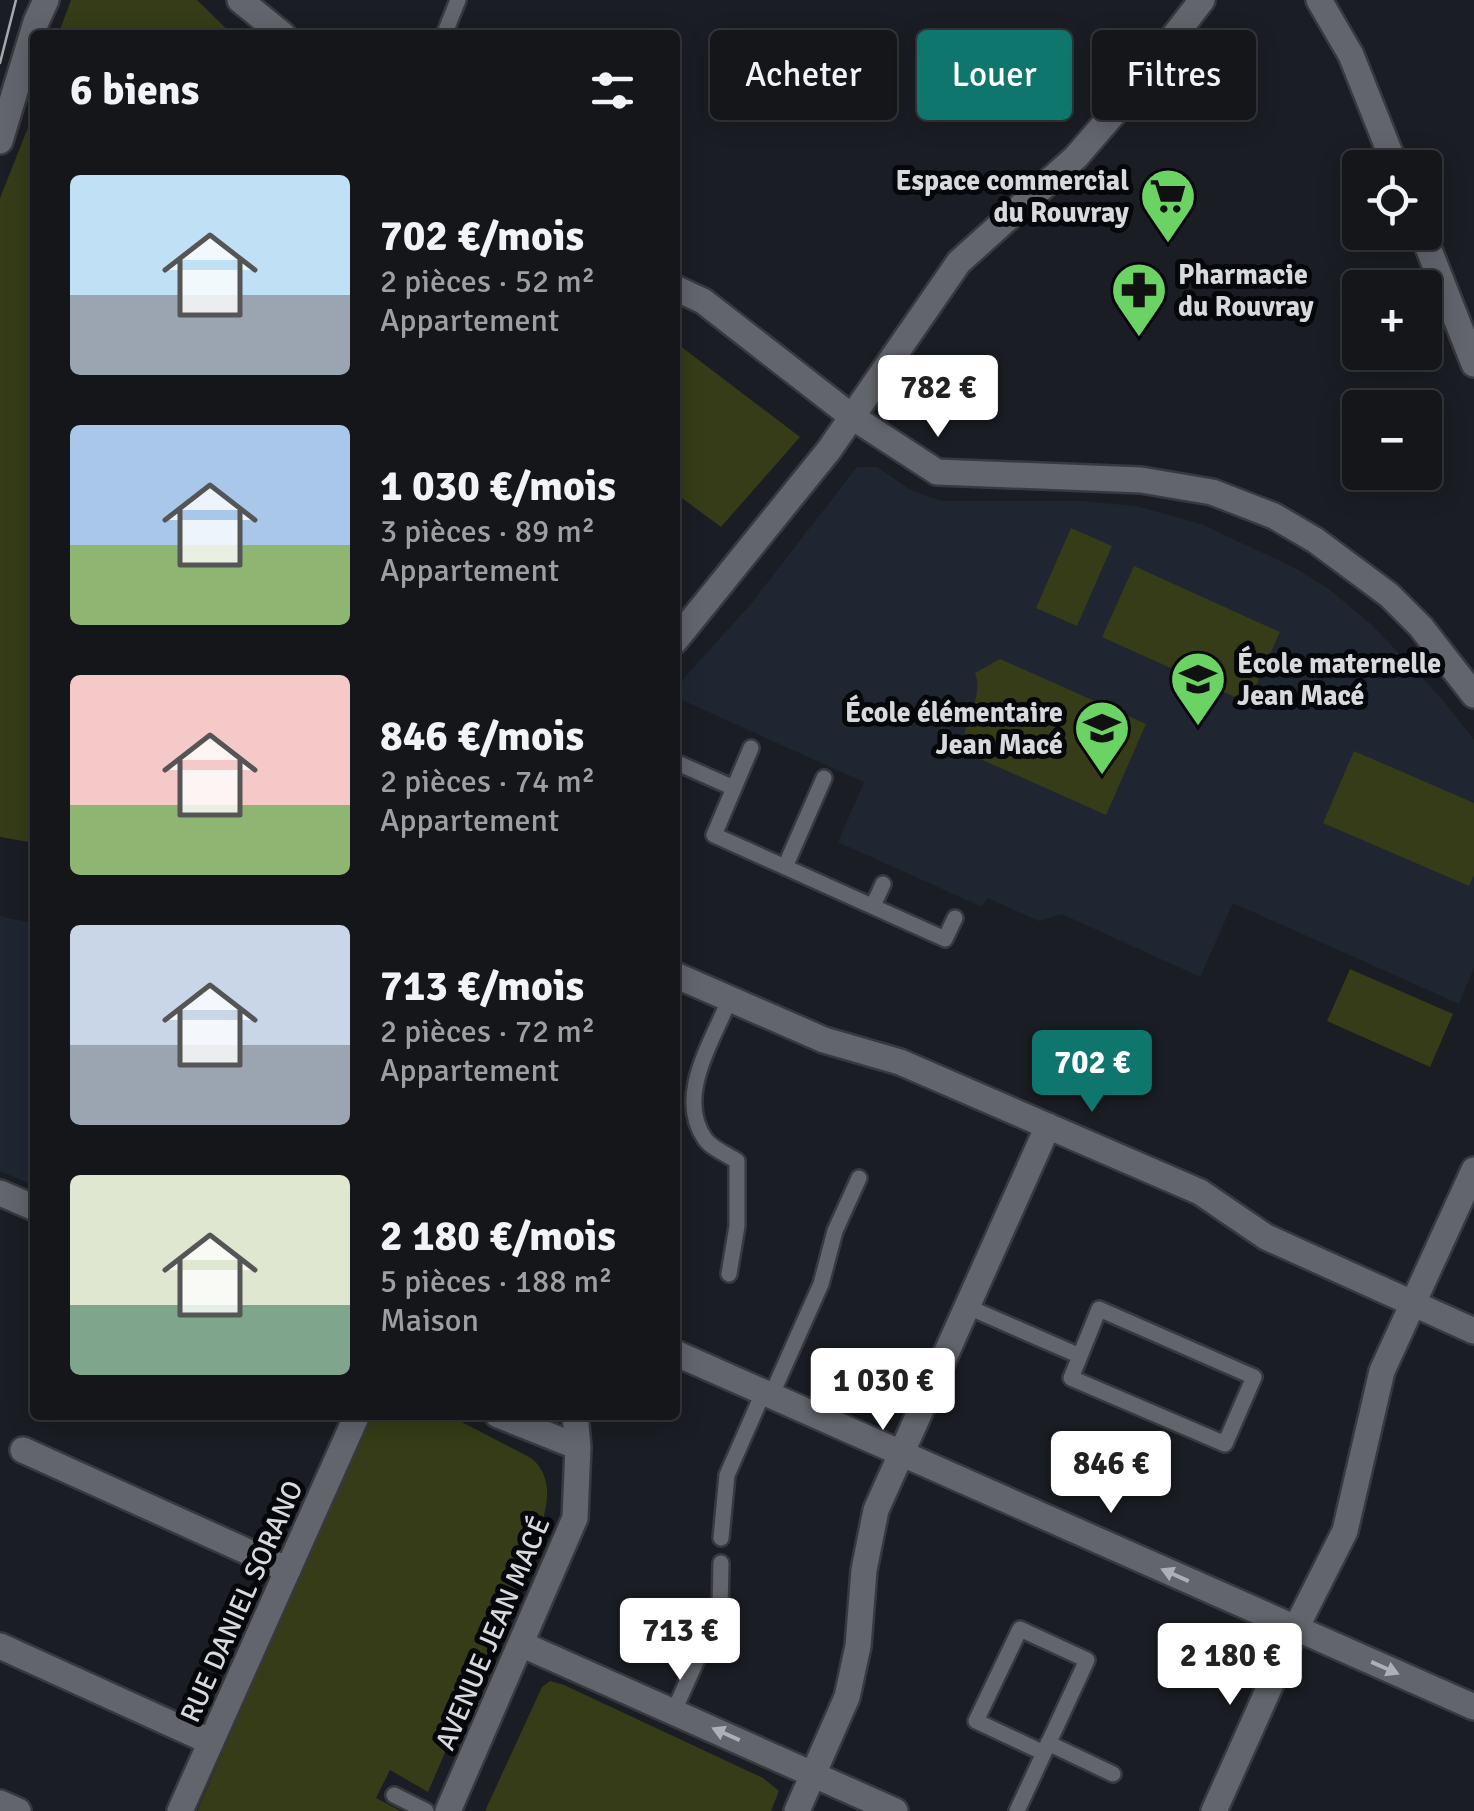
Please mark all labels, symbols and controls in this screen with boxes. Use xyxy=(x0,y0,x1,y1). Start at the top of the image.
chip: Acheter xyxy=(710,30,897,120)
chip: Louer xyxy=(917,30,1072,120)
chip: Filtres xyxy=(1092,30,1256,120)
icon: filters xyxy=(585,63,640,118)
text: 6 biens xyxy=(70,65,199,116)
map controls xyxy=(1342,150,1442,490)
button: locate xyxy=(1342,150,1442,250)
place label: Espace commercial du Rouvray xyxy=(896,164,1129,230)
supermarket icon: Espace commercial du Rouvray xyxy=(1138,166,1198,245)
text: 702 €/mois xyxy=(380,211,584,262)
icon: home xyxy=(150,215,270,335)
place label: Pharmacie du Rouvray xyxy=(1178,258,1314,324)
pharmacy icon: Pharmacie du Rouvray xyxy=(1109,260,1169,339)
text: 2 pièces · 52 m² xyxy=(380,262,595,301)
button: + xyxy=(1342,270,1442,370)
text: Appartement xyxy=(380,301,559,340)
pin: 782 € xyxy=(868,355,1008,440)
text: 782 € xyxy=(900,368,976,407)
button: − xyxy=(1342,390,1442,490)
text: 1 030 €/mois xyxy=(380,461,616,512)
icon: home xyxy=(150,465,270,585)
text: 3 pièces · 89 m² xyxy=(380,512,595,551)
text: Appartement xyxy=(380,551,559,590)
place label: École maternelle Jean Macé xyxy=(1237,645,1441,713)
school or university icon: École maternelle Jean Macé xyxy=(1168,649,1228,728)
place label: École élémentaire Jean Macé xyxy=(845,694,1063,762)
school or university icon: École élémentaire Jean Macé xyxy=(1072,698,1132,777)
text: 846 €/mois xyxy=(380,711,584,762)
icon: home xyxy=(150,715,270,835)
text: 2 pièces · 74 m² xyxy=(380,762,595,801)
text: Appartement xyxy=(380,801,559,840)
text: 713 €/mois xyxy=(380,961,584,1012)
icon: home xyxy=(150,965,270,1085)
text: 2 pièces · 72 m² xyxy=(380,1012,595,1051)
pin: 702 € xyxy=(1022,1030,1162,1115)
text: 702 € xyxy=(1054,1043,1130,1082)
text: Appartement xyxy=(380,1051,559,1090)
text: 2 180 €/mois xyxy=(380,1211,616,1262)
icon: home xyxy=(150,1215,270,1335)
text: 5 pièces · 188 m² xyxy=(380,1262,613,1301)
text: Maison xyxy=(380,1301,479,1340)
pin: 1 030 € xyxy=(791,1348,975,1433)
text: 1 030 € xyxy=(833,1361,933,1400)
pin: 846 € xyxy=(1041,1431,1181,1516)
text: 846 € xyxy=(1073,1444,1149,1483)
street label: RUE DANIEL SORANO xyxy=(173,1475,311,1727)
street label: AVENUE JEAN MACÉ xyxy=(428,1512,557,1755)
one-way arrow xyxy=(1160,1567,1190,1583)
pin: 713 € xyxy=(610,1598,750,1683)
text: 713 € xyxy=(642,1611,718,1650)
pin: 2 180 € xyxy=(1138,1623,1322,1708)
text: 2 180 € xyxy=(1180,1636,1280,1675)
one-way arrow xyxy=(1370,1660,1400,1676)
one-way arrow xyxy=(711,1726,740,1743)

